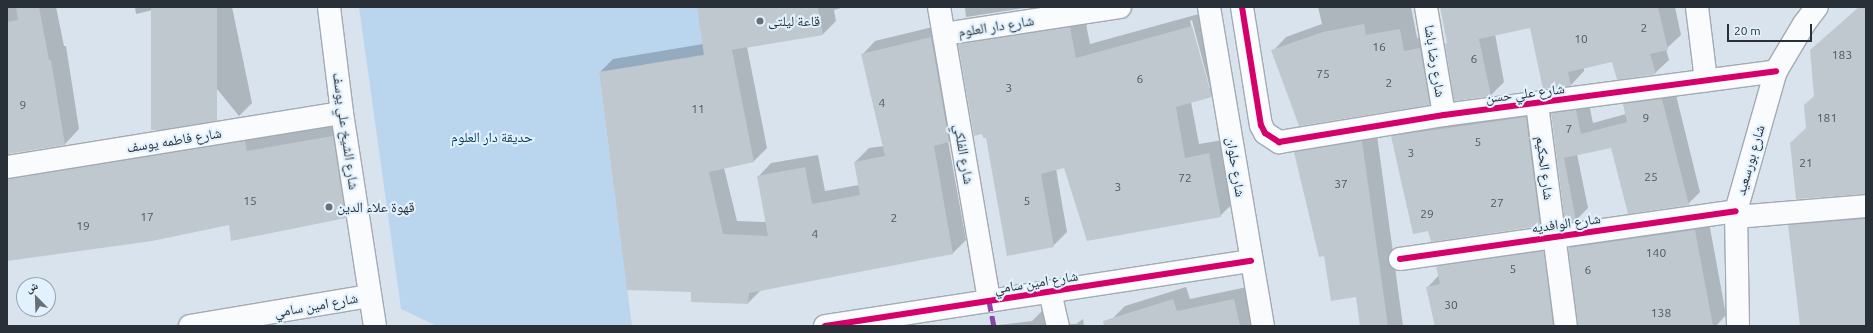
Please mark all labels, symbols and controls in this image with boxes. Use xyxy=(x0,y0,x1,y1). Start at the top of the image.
street label: شارع دار العلوم xyxy=(957,12,1035,40)
place label: قاعة ليلتى xyxy=(768,13,820,29)
marker: قاعة ليلتى xyxy=(755,16,765,26)
scale bar xyxy=(1729,16,1814,42)
house number: 2 xyxy=(1641,21,1647,35)
street label: شارع رضا باشا xyxy=(1421,24,1449,98)
text: 20 m xyxy=(1734,24,1761,37)
house number: 10 xyxy=(1574,32,1588,46)
house number: 16 xyxy=(1372,40,1386,54)
house number: 183 xyxy=(1832,48,1852,62)
house number: 6 xyxy=(1471,52,1477,66)
house number: 75 xyxy=(1316,67,1330,81)
street label: شارع الشيخ علي يوسف xyxy=(329,71,363,191)
house number: 6 xyxy=(1137,72,1143,86)
house number: 2 xyxy=(1386,76,1392,90)
street label: شارع علي حسن xyxy=(1485,80,1565,106)
house number: 3 xyxy=(1006,81,1012,95)
house number: 4 xyxy=(879,96,885,110)
house number: 9 xyxy=(20,98,26,112)
house number: 11 xyxy=(691,102,705,116)
house number: 9 xyxy=(1643,111,1649,125)
house number: 181 xyxy=(1817,111,1837,125)
street label: شارع الفلكي xyxy=(950,122,978,186)
house number: 7 xyxy=(1566,122,1572,136)
street label: شارع بورسعيد xyxy=(1732,123,1768,197)
street label: شارع فاطمه يوسف xyxy=(125,124,223,156)
park label: حديقة دار العلوم xyxy=(451,129,533,145)
house number: 5 xyxy=(1475,135,1481,149)
street label: شارع الحكيم xyxy=(1533,135,1557,201)
street label: شارع حلوان xyxy=(1223,136,1249,198)
house number: 3 xyxy=(1408,146,1414,160)
house number: 21 xyxy=(1799,156,1813,170)
house number: 25 xyxy=(1644,170,1658,184)
house number: 72 xyxy=(1178,171,1192,185)
house number: 37 xyxy=(1334,177,1348,191)
house number: 3 xyxy=(1115,180,1121,194)
house number: 15 xyxy=(243,194,257,208)
house number: 5 xyxy=(1024,194,1030,208)
house number: 27 xyxy=(1490,196,1504,210)
place label: قهوة علاء الدين xyxy=(337,199,415,215)
marker: قهوة علاء الدين xyxy=(324,202,334,212)
house number: 29 xyxy=(1420,207,1434,221)
house number: 17 xyxy=(140,210,154,224)
street label: شارع الوافديه xyxy=(1530,210,1602,236)
house number: 2 xyxy=(891,211,897,225)
house number: 19 xyxy=(76,219,90,233)
house number: 4 xyxy=(812,227,818,241)
house number: 140 xyxy=(1646,246,1666,260)
house number: 5 xyxy=(1510,262,1516,276)
house number: 6 xyxy=(1585,263,1591,277)
street label: شارع امين سامي xyxy=(993,267,1079,297)
north arrow xyxy=(16,277,56,317)
text: ش xyxy=(24,279,39,295)
street label: شارع امين سامي xyxy=(273,289,359,321)
house number: 30 xyxy=(1444,298,1458,312)
house number: 138 xyxy=(1651,306,1671,320)

